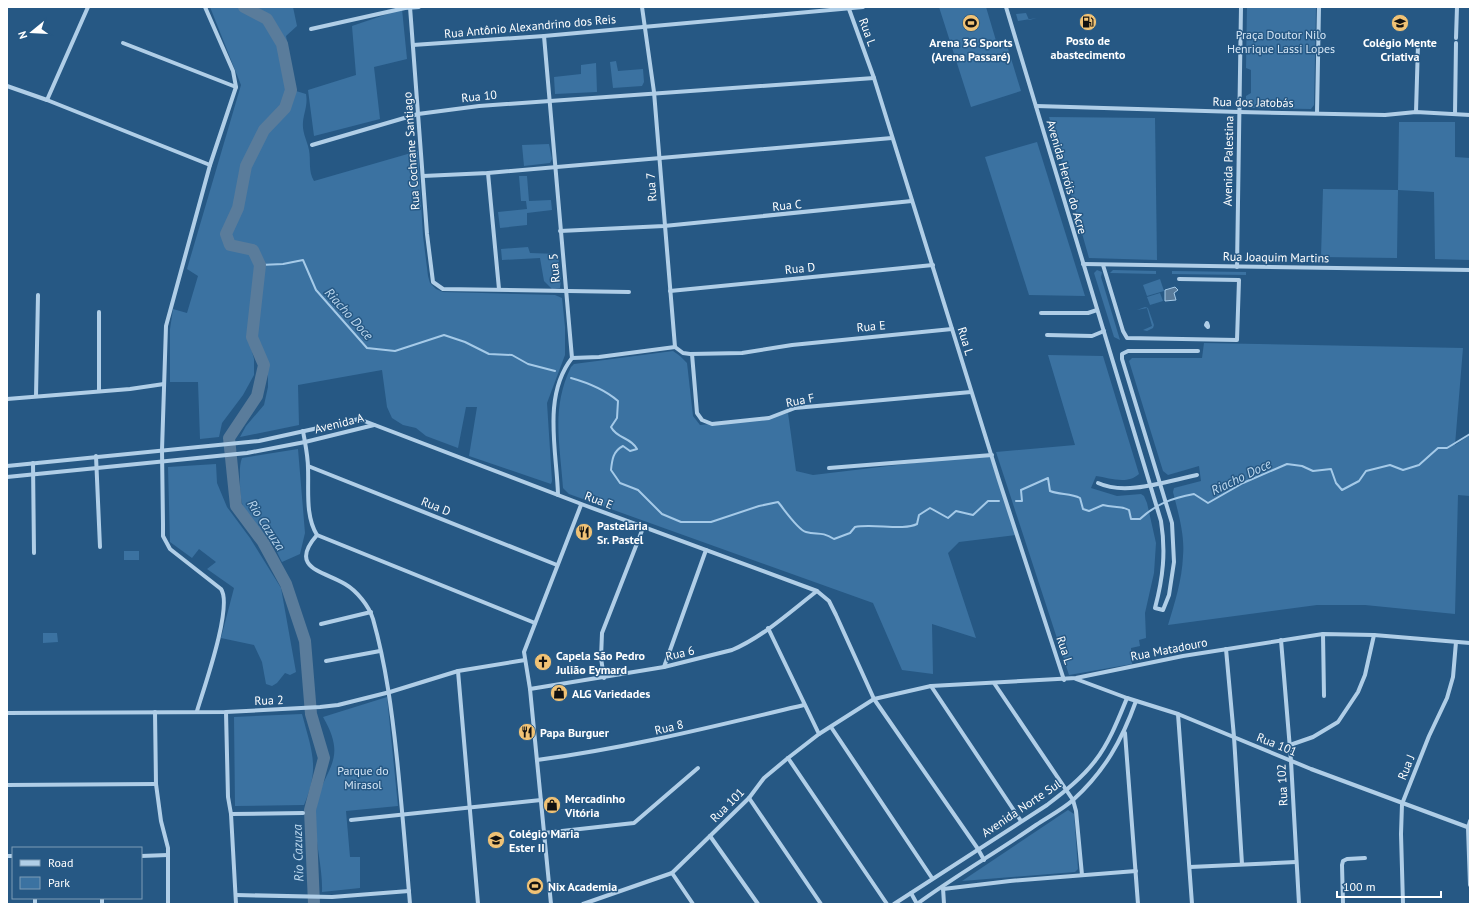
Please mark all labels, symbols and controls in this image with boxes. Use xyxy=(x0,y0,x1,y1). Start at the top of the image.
street label: Rua Antônio Alexandrino dos Reis xyxy=(444,11,616,41)
north arrow xyxy=(12,12,52,52)
fuel station icon: Posto de abastecimento xyxy=(1078,12,1098,32)
sports icon: Arena 3G Sports (Arena Passaré) xyxy=(961,13,981,33)
school or university icon: Colégio Mente Criativa xyxy=(1390,13,1410,33)
street label: Rua L xyxy=(856,16,880,48)
park label: Praça Doutor Nilo Henrique Lassi Lopes xyxy=(1227,27,1335,56)
text: N xyxy=(15,29,30,41)
place label: Posto de abastecimento xyxy=(1051,33,1126,62)
place label: Arena 3G Sports (Arena Passaré) xyxy=(929,35,1013,64)
place label: Colégio Mente Criativa xyxy=(1363,35,1437,64)
street label: Rua 10 xyxy=(460,87,498,105)
street label: Rua Cochrane Santiago xyxy=(399,91,423,211)
street label: Rua dos Jatobás xyxy=(1212,94,1294,110)
street label: Avenida Palestina xyxy=(1220,116,1236,206)
street label: Avenida Heróis do Acre xyxy=(1044,118,1090,236)
street label: Rua 7 xyxy=(643,172,659,202)
street label: Rua C xyxy=(772,196,803,214)
street label: Rua Joaquim Martins xyxy=(1223,249,1329,265)
street label: Rua 5 xyxy=(545,253,563,283)
street label: Rua D xyxy=(784,259,816,277)
water label: Riacho Doce xyxy=(321,284,377,344)
street label: Rua E xyxy=(856,317,886,335)
street label: Rua L xyxy=(955,325,977,357)
street label: Rua F xyxy=(784,390,816,410)
street label: Avenida A xyxy=(313,410,365,436)
water label: Riacho Doce xyxy=(1208,455,1274,499)
street label: Rua E xyxy=(583,488,615,512)
street label: Rua D xyxy=(419,493,453,519)
water label: Rio Cazuza xyxy=(243,496,289,554)
place label: Pastelaria Sr. Pastel xyxy=(597,518,648,547)
restaurant icon: Pastelaria Sr. Pastel xyxy=(574,522,594,542)
street label: Rua L xyxy=(1053,634,1077,666)
street label: Rua Matadouro xyxy=(1129,634,1209,664)
street label: Rua 6 xyxy=(664,642,696,664)
place label: Capela São Pedro Julião Eymard xyxy=(555,648,646,677)
church icon: Capela São Pedro Julião Eymard xyxy=(533,652,553,672)
shop icon: ALG Variedades xyxy=(549,683,569,703)
place label: ALG Variedades xyxy=(572,686,650,701)
street label: Rua 2 xyxy=(254,692,284,708)
street label: Rua 8 xyxy=(653,716,685,738)
restaurant icon: Papa Burguer xyxy=(517,722,537,742)
place label: Papa Burguer xyxy=(540,725,610,740)
street label: Rua 101 xyxy=(1255,729,1299,759)
street label: Rua J xyxy=(1394,752,1418,782)
park label: Parque do Mirasol xyxy=(337,763,389,792)
street label: Rua 102 xyxy=(1273,764,1291,806)
street label: Avenida Norte Sul xyxy=(979,776,1064,840)
street label: Rua 101 xyxy=(707,785,747,825)
place label: Mercadinho Vitória xyxy=(564,791,626,820)
shop icon: Mercadinho Vitória xyxy=(542,795,562,815)
water label: Rio Cazuza xyxy=(288,823,307,882)
place label: Colégio Maria Ester II xyxy=(509,826,579,855)
school or university icon: Colégio Maria Ester II xyxy=(486,830,506,850)
legend xyxy=(12,847,142,899)
text: Road xyxy=(48,855,73,870)
scale bar xyxy=(1337,873,1441,899)
text: Park xyxy=(48,875,70,890)
sports icon: Nix Academia xyxy=(525,876,545,896)
place label: Nix Academia xyxy=(548,879,617,894)
text: 100 m xyxy=(1343,879,1376,894)

